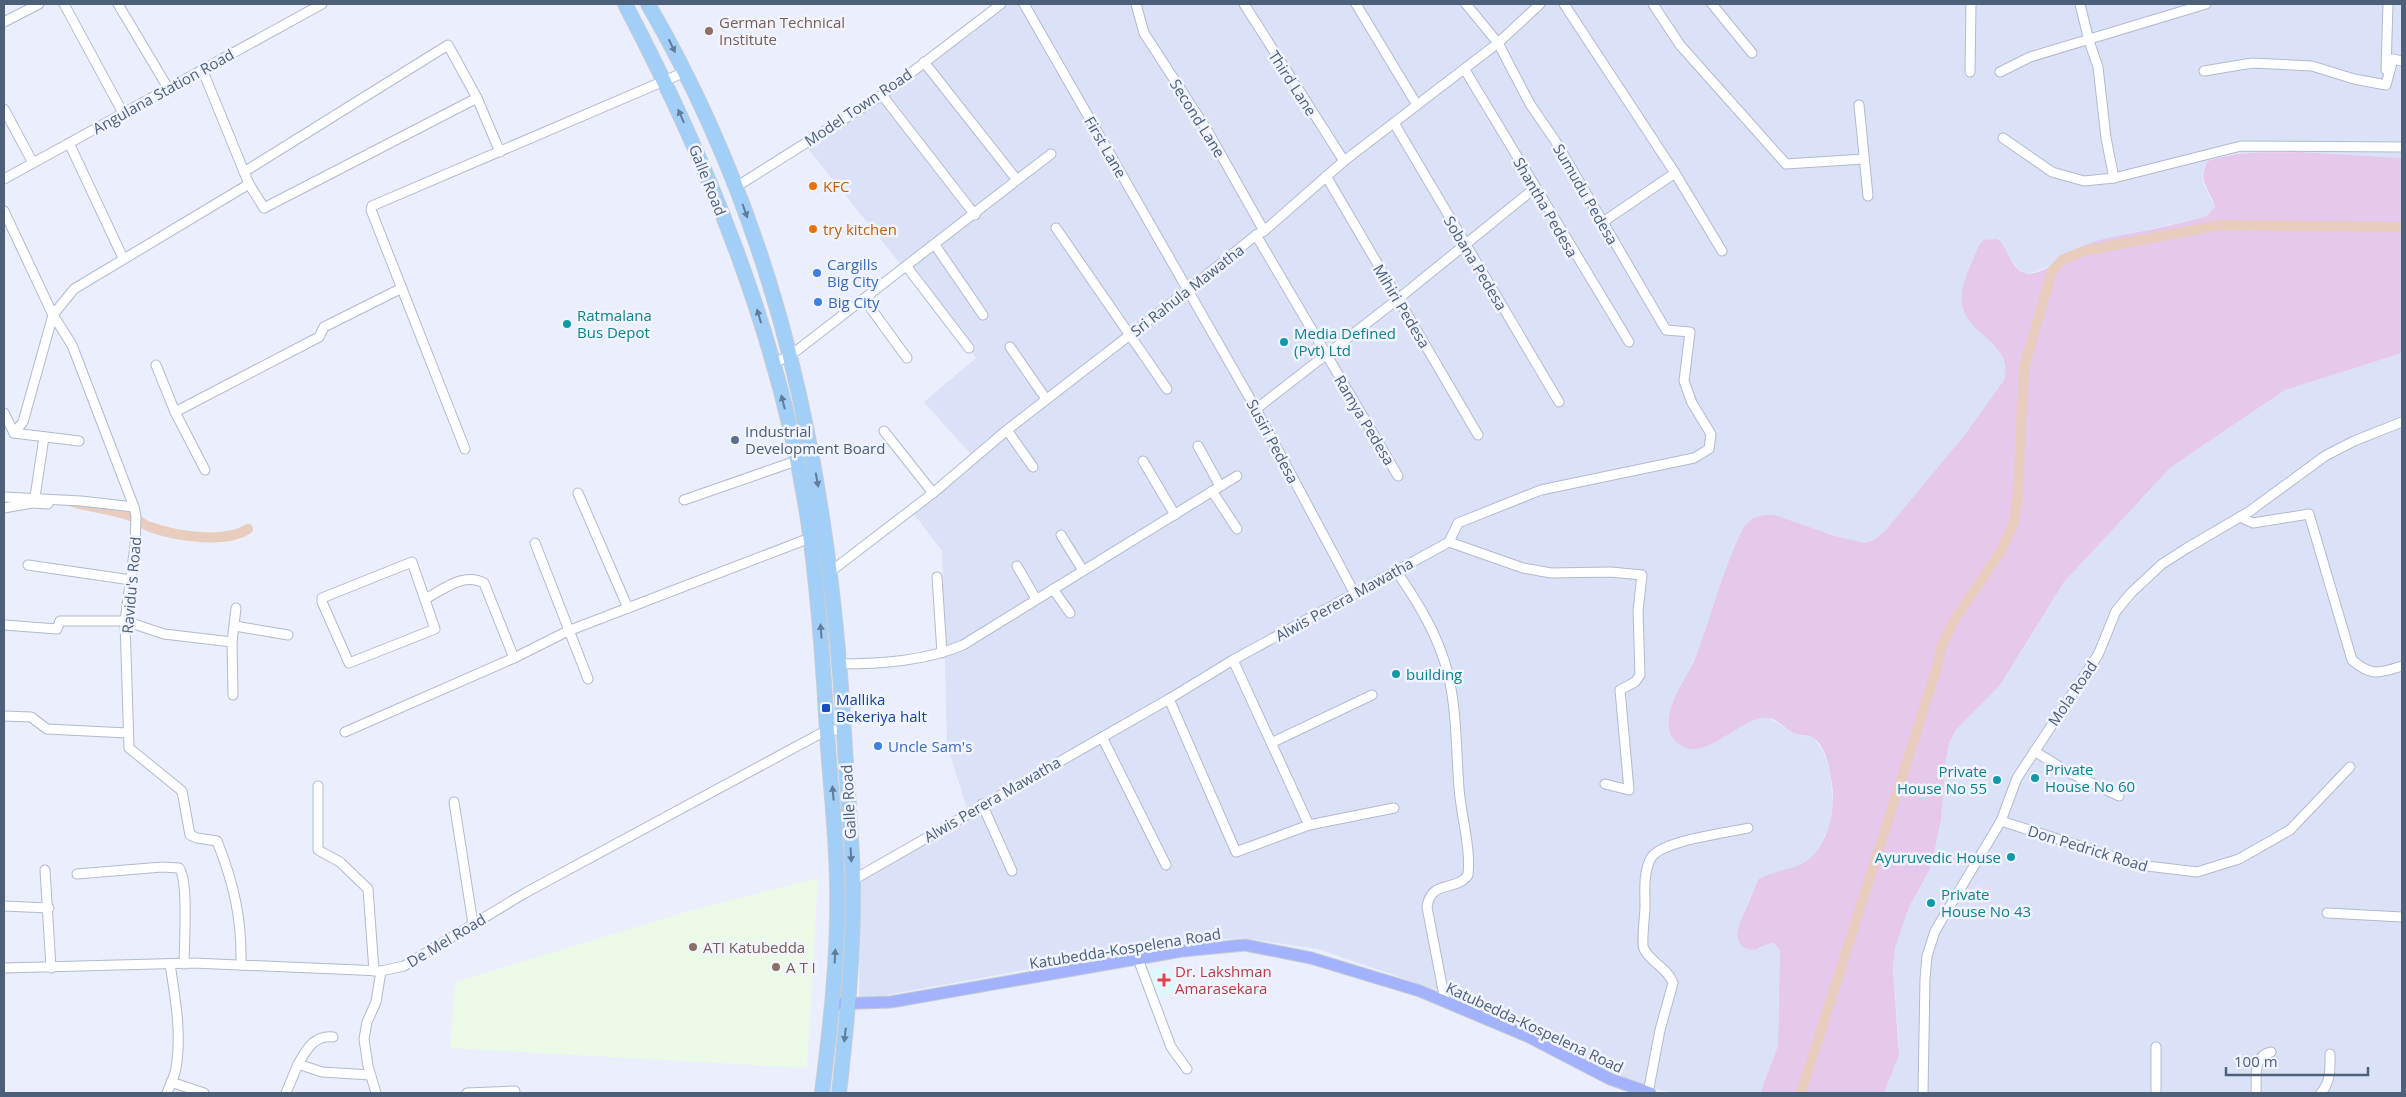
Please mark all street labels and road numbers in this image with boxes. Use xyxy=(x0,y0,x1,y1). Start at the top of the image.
street label: Angulana Station Road xyxy=(89,44,237,138)
street label: Third Lane xyxy=(1264,46,1322,120)
street label: Model Town Road xyxy=(800,64,916,150)
street label: Second Lane xyxy=(1166,75,1230,161)
street label: First Lane xyxy=(1080,113,1132,181)
street label: Sumudu Pedesa xyxy=(1549,140,1623,248)
street label: Galle Road xyxy=(685,142,731,218)
street label: Shantha Pedesa xyxy=(1509,153,1583,261)
street label: Sobana Pedesa xyxy=(1440,212,1512,314)
street label: Sri Rahula Mawatha xyxy=(1126,239,1248,341)
street label: Mihiri Pedesa xyxy=(1369,260,1435,352)
street label: Ramya Pedesa xyxy=(1330,371,1400,469)
street label: Susiri Pedesa xyxy=(1242,395,1304,487)
street label: Ravidu's Road xyxy=(117,536,145,634)
street label: Alwis Perera Mawatha xyxy=(1271,553,1417,645)
street label: Mola Road xyxy=(2043,657,2101,729)
street label: Alwis Perera Mawatha xyxy=(920,752,1064,846)
street label: Galle Road xyxy=(836,764,860,840)
street label: Don Pedrick Road xyxy=(2026,820,2150,876)
street label: De Mel Road xyxy=(403,909,489,971)
street label: Katubedda-Kospelena Road xyxy=(1028,923,1222,973)
street label: Katubedda-Kospelena Road xyxy=(1443,977,1627,1077)

